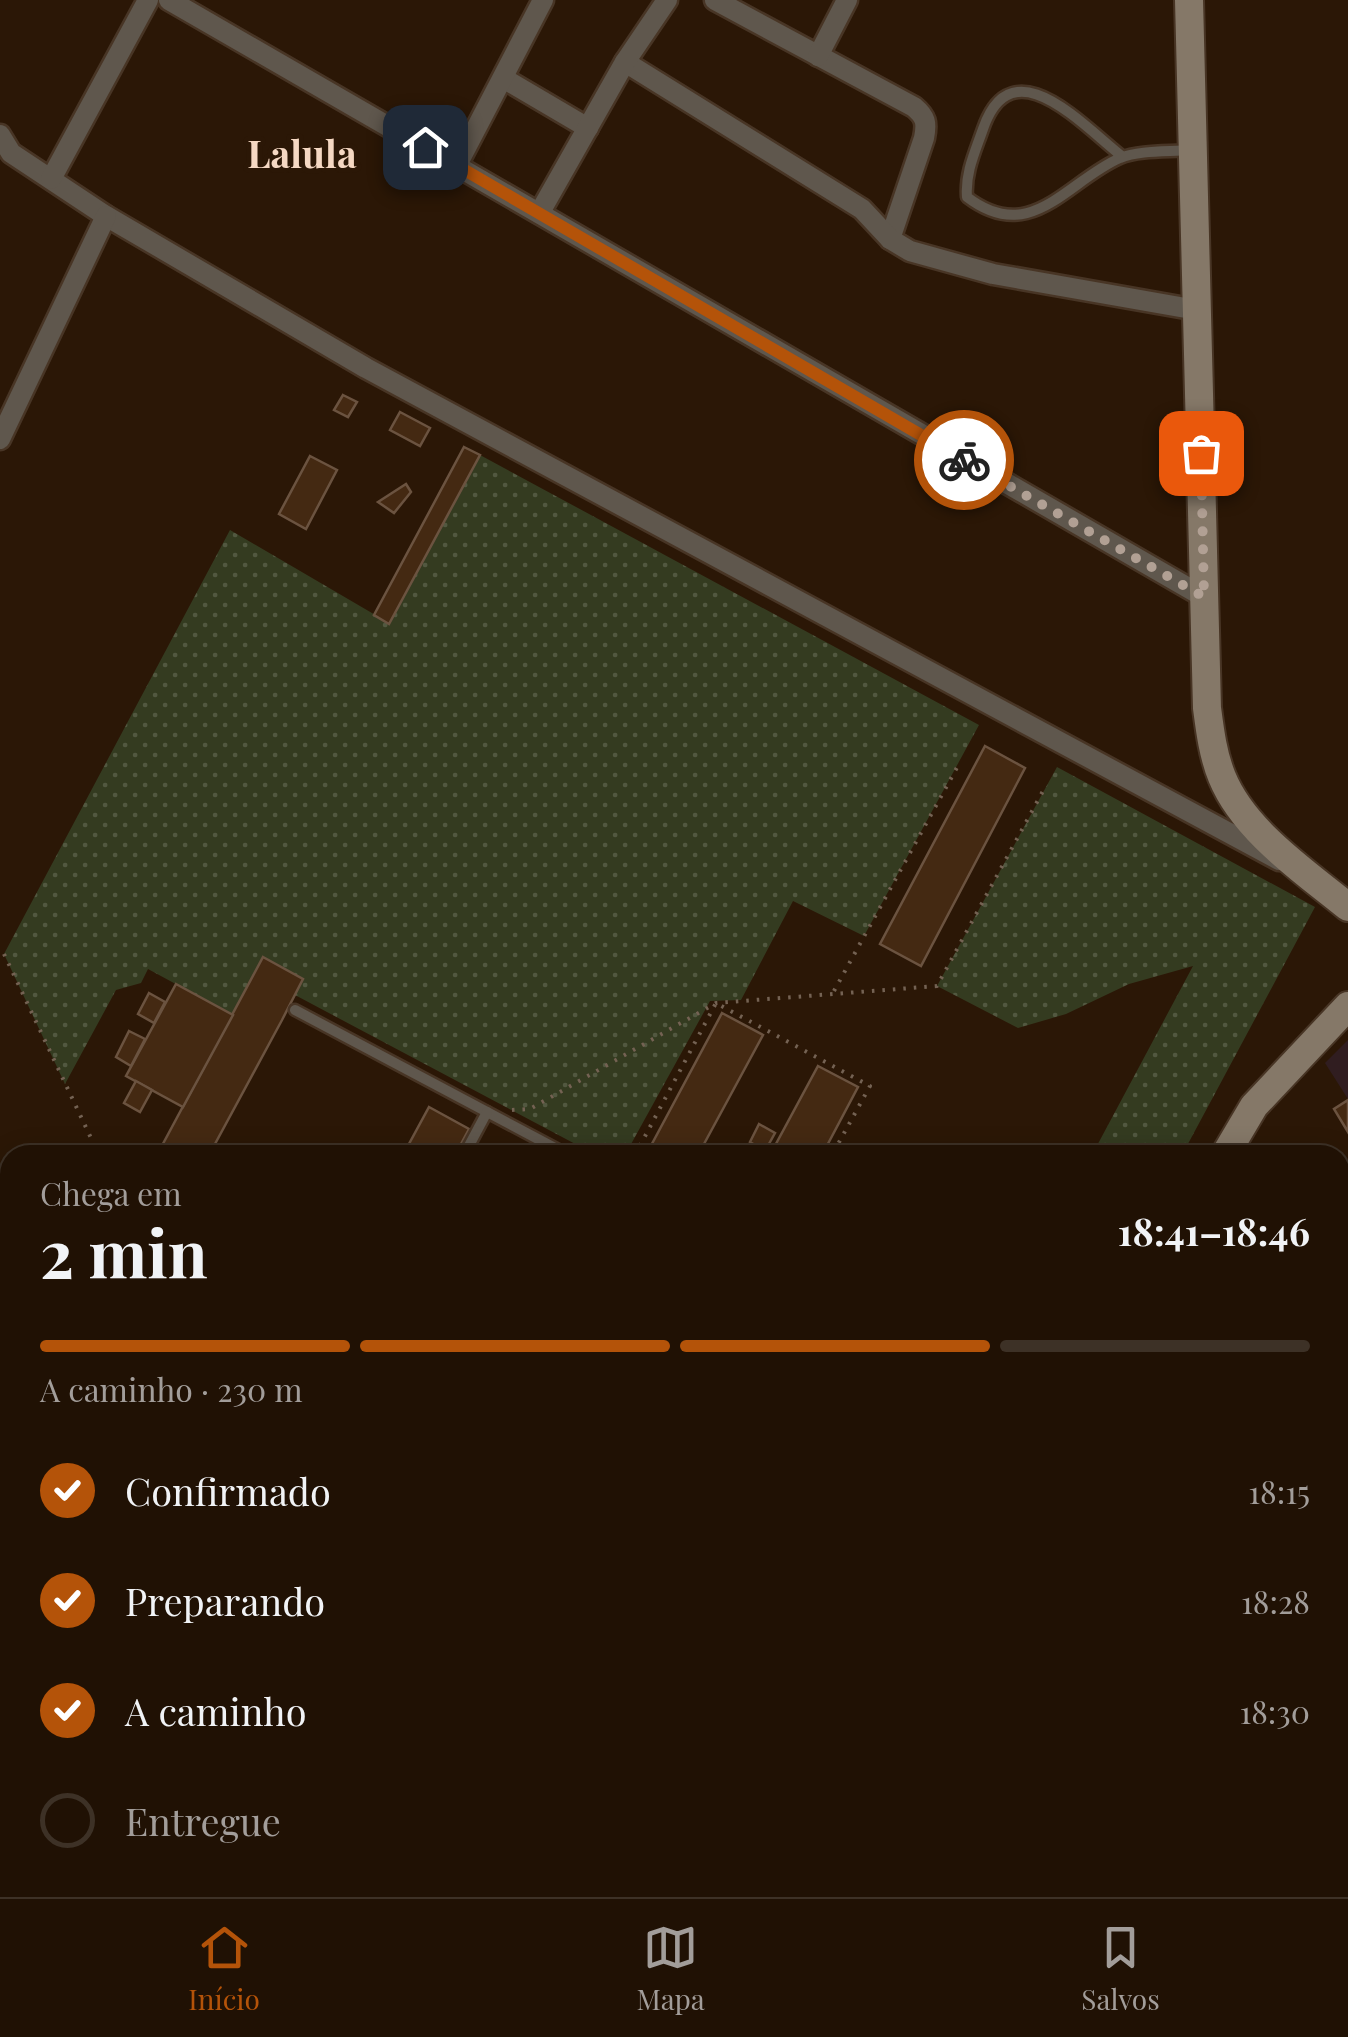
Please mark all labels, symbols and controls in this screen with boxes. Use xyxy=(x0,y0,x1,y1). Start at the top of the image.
pin xyxy=(383,105,468,190)
icon: home xyxy=(398,120,453,175)
district label: Lalula xyxy=(247,127,357,178)
courier xyxy=(914,410,1014,510)
pin xyxy=(1159,411,1244,496)
icon: bag xyxy=(1174,426,1229,481)
icon: bike xyxy=(937,433,992,488)
text: Chega em xyxy=(40,1171,182,1214)
text: 18:41–18:46 xyxy=(1118,1205,1310,1256)
text: 2 min xyxy=(40,1208,208,1294)
text: A caminho · 230 m xyxy=(40,1367,303,1410)
icon: check xyxy=(40,1463,95,1518)
text: Confirmado xyxy=(125,1465,331,1516)
text: 18:15 xyxy=(1248,1469,1310,1512)
icon: check xyxy=(40,1573,95,1628)
text: Preparando xyxy=(125,1575,325,1626)
text: 18:28 xyxy=(1241,1579,1310,1622)
icon: check xyxy=(40,1683,95,1738)
text: A caminho xyxy=(125,1685,307,1736)
text: 18:30 xyxy=(1239,1689,1310,1732)
text: Entregue xyxy=(125,1795,281,1846)
tab: Início xyxy=(188,1920,260,2017)
tab: Mapa xyxy=(636,1920,705,2017)
tab: Salvos xyxy=(1081,1920,1160,2017)

